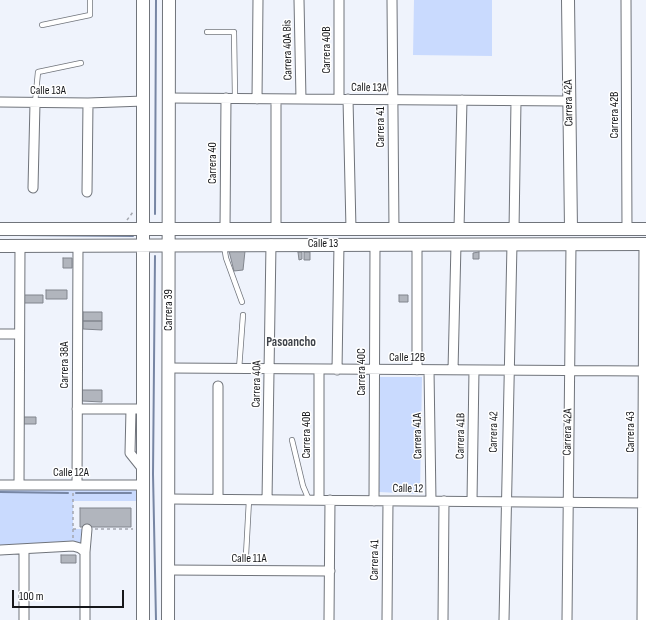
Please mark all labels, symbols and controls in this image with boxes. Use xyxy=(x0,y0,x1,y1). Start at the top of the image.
street label: Carrera 40A Bis xyxy=(280,20,296,80)
street label: Carrera 40B xyxy=(320,26,334,74)
street label: Calle 13A xyxy=(351,80,387,96)
street label: Carrera 42A xyxy=(561,80,577,126)
street label: Calle 13A xyxy=(30,84,66,98)
street label: Carrera 42B xyxy=(608,92,622,138)
street label: Carrera 41 xyxy=(374,107,388,147)
street label: Carrera 40 xyxy=(206,142,220,184)
street label: Calle 13 xyxy=(308,237,338,251)
street label: Carrera 39 xyxy=(162,289,176,331)
district label: Pasoancho xyxy=(266,335,316,351)
street label: Carrera 38A xyxy=(58,342,72,388)
street label: Carrera 40C xyxy=(355,348,369,396)
street label: Calle 12B xyxy=(389,351,425,365)
street label: Carrera 40A xyxy=(249,360,265,408)
street label: Carrera 42A xyxy=(560,409,576,455)
street label: Carrera 40B xyxy=(300,411,314,459)
street label: Carrera 42 xyxy=(486,411,502,453)
street label: Carrera 43 xyxy=(624,411,638,453)
street label: Carrera 41A xyxy=(410,413,426,459)
street label: Carrera 41B xyxy=(453,413,469,459)
street label: Calle 12A xyxy=(53,466,89,480)
street label: Calle 12 xyxy=(393,482,423,496)
street label: Carrera 41 xyxy=(367,539,383,581)
street label: Calle 11A xyxy=(231,552,267,566)
scale bar xyxy=(14,582,126,608)
text: 100 m xyxy=(19,589,44,604)

